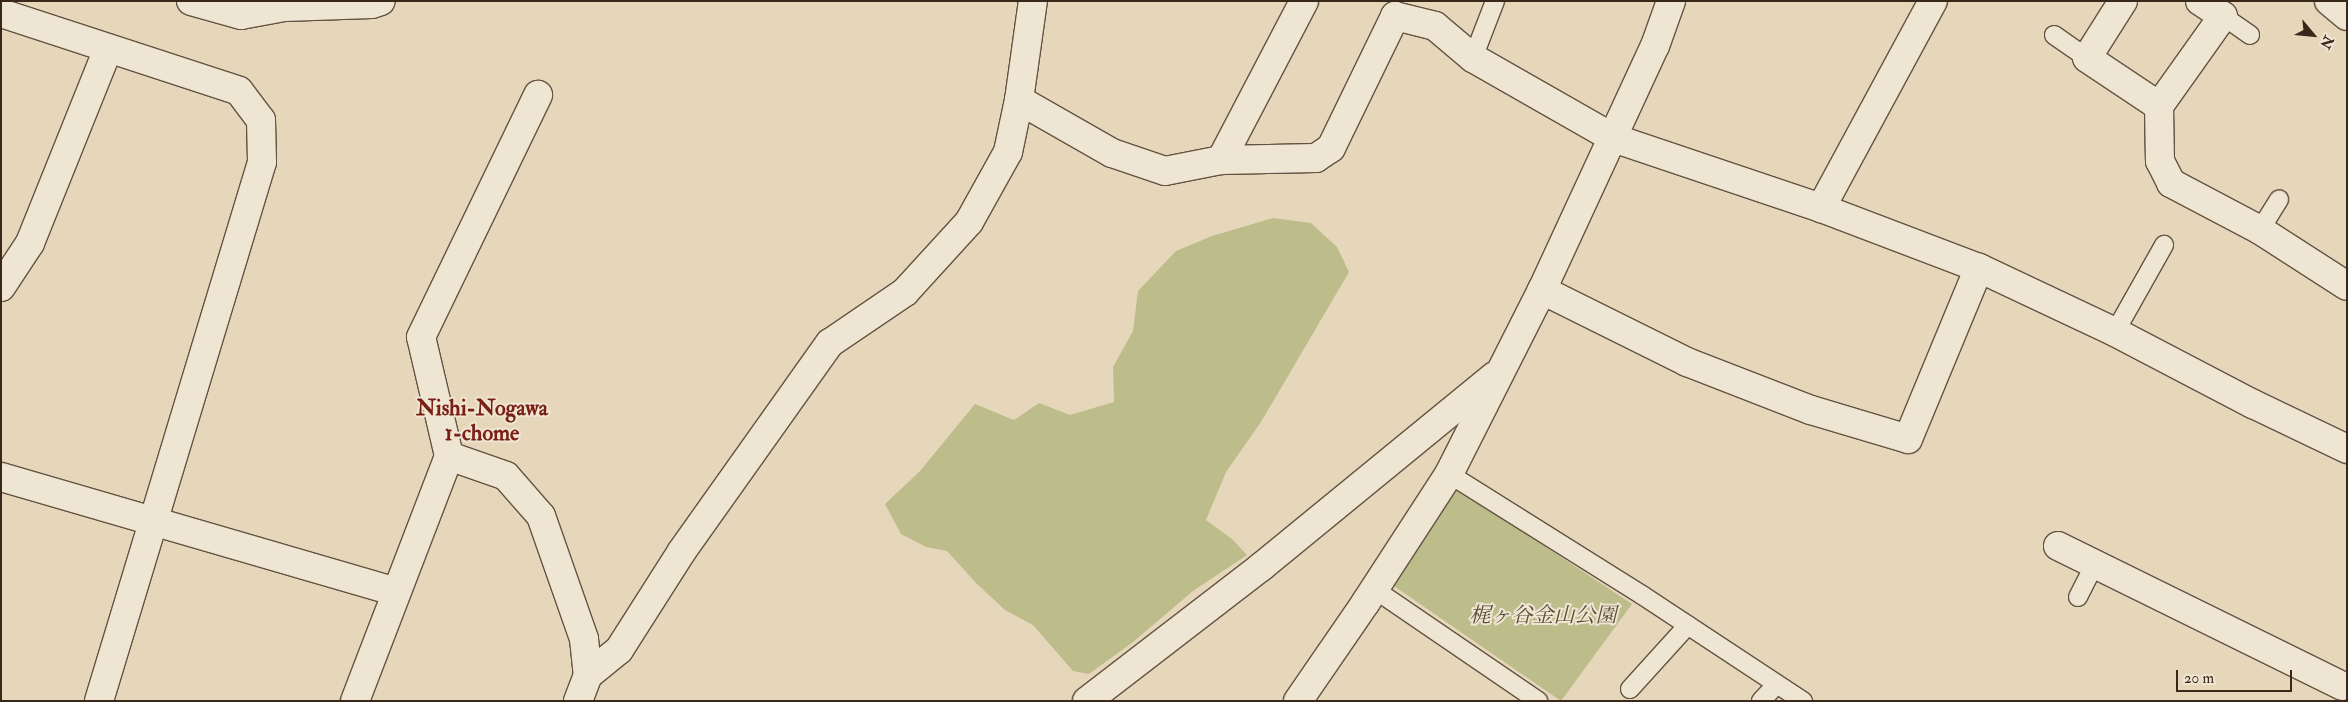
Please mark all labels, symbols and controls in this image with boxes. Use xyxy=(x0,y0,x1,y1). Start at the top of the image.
north arrow xyxy=(2288,10,2338,60)
text: N xyxy=(2316,33,2337,52)
district label: Nishi-Nogawa 1-chome xyxy=(416,395,548,446)
park label: 梶ヶ谷金山公園 xyxy=(1470,603,1616,629)
scale bar xyxy=(2178,660,2294,692)
text: 20 m xyxy=(2184,669,2214,688)

